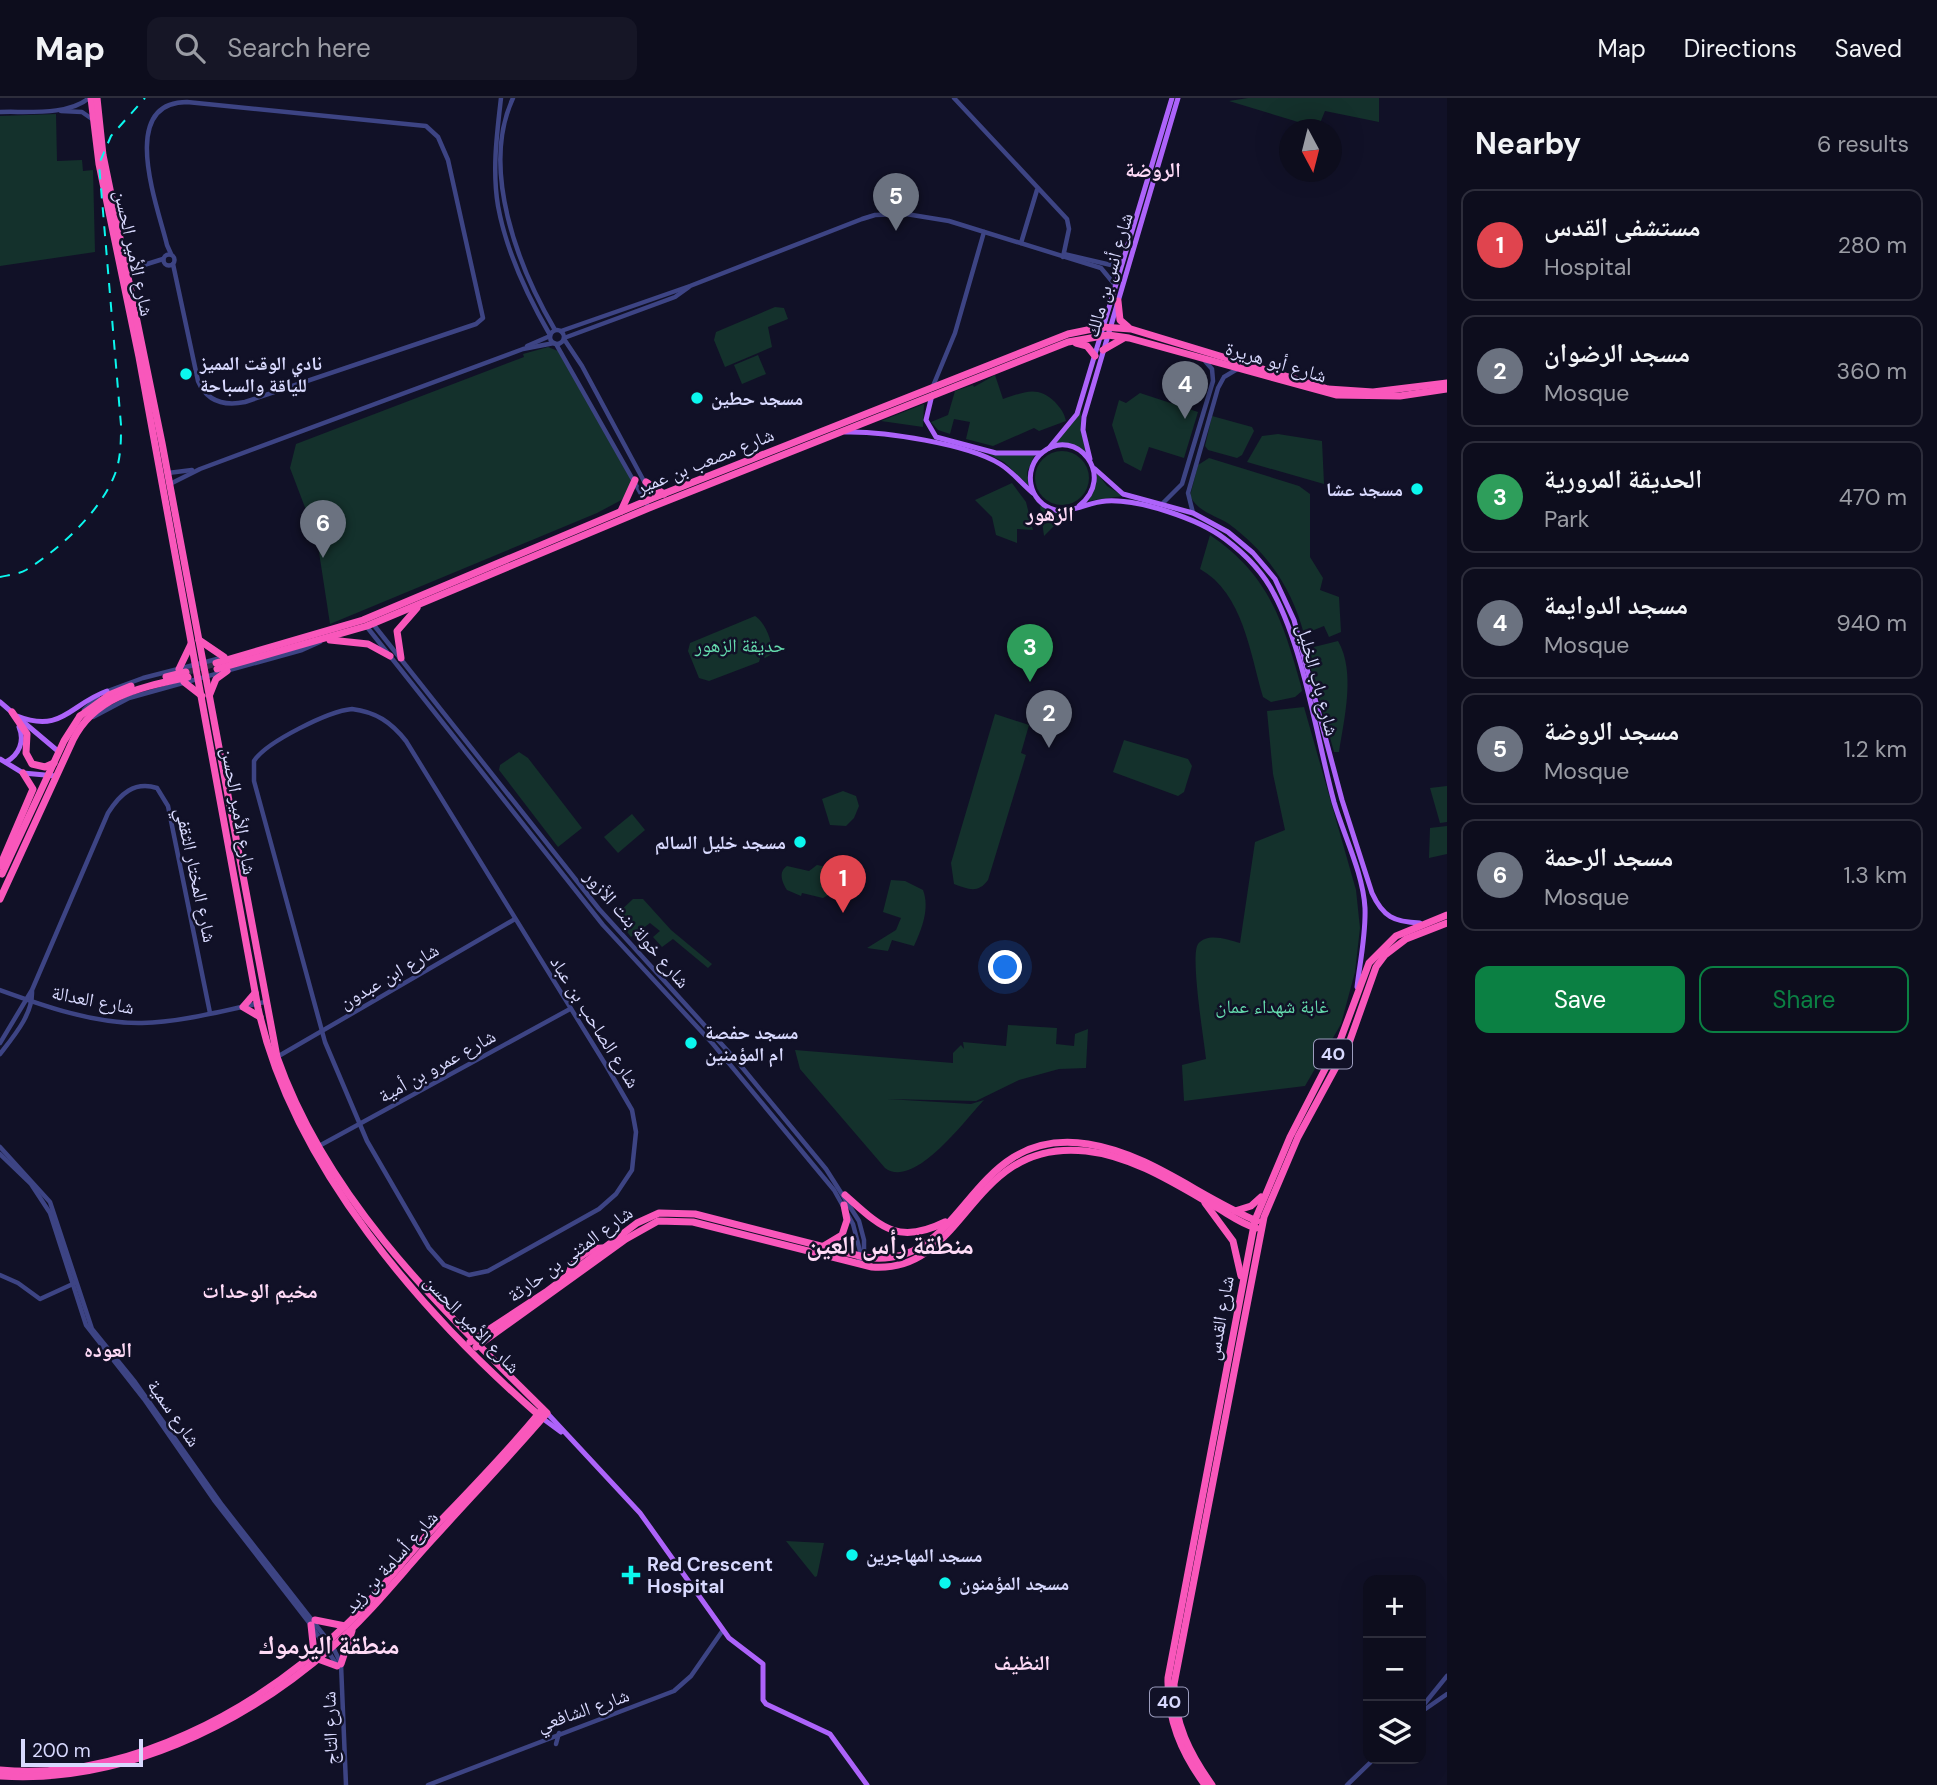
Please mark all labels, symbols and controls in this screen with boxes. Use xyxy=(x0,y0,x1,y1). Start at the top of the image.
search box xyxy=(147,17,637,80)
text: Map xyxy=(35,27,105,70)
icon: search xyxy=(171,29,209,67)
text: Search here xyxy=(227,31,371,65)
text: Map xyxy=(1598,33,1646,64)
text: Directions xyxy=(1684,33,1797,64)
text: Saved xyxy=(1835,33,1902,64)
north arrow xyxy=(1279,119,1342,182)
text: Nearby xyxy=(1475,124,1581,163)
text: 6 results xyxy=(1817,129,1909,159)
district label: الروضة xyxy=(1125,156,1181,184)
pin: 5 xyxy=(873,173,919,231)
street label: شارع الأمير الحسن xyxy=(108,187,160,319)
street label: شارع أنس بن مالك xyxy=(1079,210,1139,340)
text: مستشفى القدس xyxy=(1544,210,1701,244)
text: 1 xyxy=(1496,230,1504,260)
text: 280 m xyxy=(1838,230,1907,260)
text: Hospital xyxy=(1544,252,1631,282)
street label: شارع أبو هريرة xyxy=(1223,336,1329,388)
text: مسجد الرضوان xyxy=(1544,336,1690,370)
place label: نادي الوقت المميز للياقة والسباحة xyxy=(199,351,322,398)
text: 2 xyxy=(1493,356,1507,386)
text: 360 m xyxy=(1837,356,1907,386)
pin: 4 xyxy=(1162,361,1208,419)
marker: نادي الوقت المميز للياقة والسباحة xyxy=(178,366,194,382)
text: Mosque xyxy=(1544,378,1629,408)
place label: مسجد حطين xyxy=(711,386,803,411)
marker: مسجد حطين xyxy=(689,390,705,406)
street label: شارع مصعب بن عمير xyxy=(632,422,778,500)
text: الحديقة المرورية xyxy=(1544,462,1702,496)
place label: مسجد عشا xyxy=(1326,477,1403,502)
marker: مسجد عشا xyxy=(1409,481,1425,497)
text: 3 xyxy=(1493,482,1507,512)
text: 470 m xyxy=(1839,482,1907,512)
pin: 6 xyxy=(300,500,346,558)
district label: الزهور xyxy=(1025,500,1074,528)
text: Park xyxy=(1544,504,1589,534)
text: مسجد الدوايمة xyxy=(1544,588,1688,622)
text: 4 xyxy=(1493,608,1507,638)
text: 940 m xyxy=(1836,608,1907,638)
street label: شارع باب الخليل xyxy=(1291,621,1345,739)
pin: 3 xyxy=(1007,624,1053,682)
text: Mosque xyxy=(1544,630,1629,660)
park label: حديقة الزهور xyxy=(694,633,785,658)
pin: 2 xyxy=(1026,690,1072,748)
text: مسجد الروضة xyxy=(1544,714,1679,748)
text: 5 xyxy=(1493,734,1507,764)
text: 1.2 km xyxy=(1844,734,1907,764)
street label: شارع الأمير الحسن xyxy=(216,745,262,877)
text: Mosque xyxy=(1544,756,1629,786)
street label: شارع المختار الثقفي xyxy=(167,805,223,945)
place label: مسجد خليل السالم xyxy=(655,830,786,855)
marker: مسجد خليل السالم xyxy=(792,834,808,850)
text: مسجد الرحمة xyxy=(1544,840,1673,874)
pin: 1 xyxy=(820,855,866,913)
text: 6 xyxy=(1493,860,1507,890)
text: 1.3 km xyxy=(1843,860,1907,890)
street label: شارع خولة بنت الأزور xyxy=(578,864,695,993)
text: Mosque xyxy=(1544,882,1629,912)
street label: شارع ابن عبدون xyxy=(335,937,443,1015)
your location xyxy=(988,950,1022,984)
street label: شارع الصاحب بن عباد xyxy=(544,951,646,1093)
button: Save xyxy=(1475,966,1685,1033)
button: Share xyxy=(1699,966,1909,1033)
street label: شارع العدالة xyxy=(50,980,136,1020)
park label: غابة شهداء عمان xyxy=(1215,994,1329,1019)
place label: مسجد حفصة ام المؤمنين xyxy=(705,1020,798,1068)
street label: شارع عمرو بن أمية xyxy=(374,1023,500,1109)
marker: مسجد حفصة ام المؤمنين xyxy=(683,1035,699,1051)
road number: 40 xyxy=(1314,1040,1352,1069)
street label: شارع المثنى بن حارثة xyxy=(502,1200,638,1308)
district label: منطقة رأس العين xyxy=(806,1228,974,1262)
street label: شارع الأمير الحسن xyxy=(418,1269,526,1379)
street label: شارع القدس xyxy=(1200,1274,1240,1362)
district label: مخيم الوحدات xyxy=(202,1277,318,1305)
district label: العوده xyxy=(84,1336,132,1364)
street label: شارع سمية xyxy=(142,1374,206,1452)
street label: شارع أسامة بن زيد xyxy=(338,1505,444,1619)
place label: مسجد المهاجرين xyxy=(866,1543,983,1568)
marker: مسجد المهاجرين xyxy=(844,1547,860,1563)
place label: Red Crescent Hospital xyxy=(647,1552,773,1599)
marker: Red Crescent Hospital xyxy=(621,1565,641,1585)
place label: مسجد المؤمنون xyxy=(959,1571,1069,1596)
marker: مسجد المؤمنون xyxy=(937,1575,953,1591)
map controls xyxy=(1363,1575,1426,1764)
button: + xyxy=(1363,1575,1426,1638)
district label: منطقة اليرموك xyxy=(259,1628,399,1662)
button: − xyxy=(1363,1638,1426,1701)
district label: النظيف xyxy=(994,1649,1050,1677)
street label: شارع الشافعي xyxy=(534,1683,633,1740)
road number: 40 xyxy=(1150,1688,1188,1716)
street label: شارع التاج xyxy=(316,1691,344,1765)
button: layers xyxy=(1363,1701,1426,1764)
scale bar xyxy=(21,1736,144,1768)
text: 200 m xyxy=(32,1738,91,1763)

